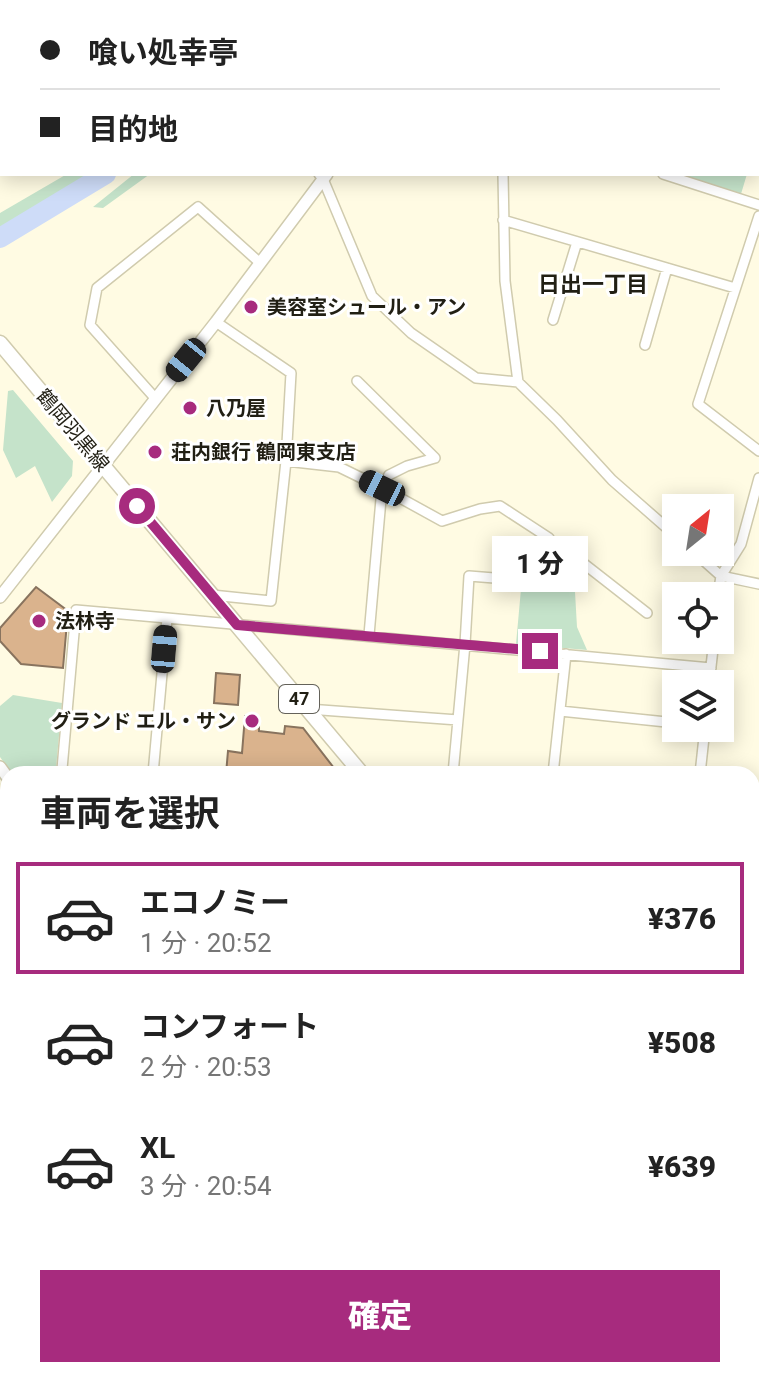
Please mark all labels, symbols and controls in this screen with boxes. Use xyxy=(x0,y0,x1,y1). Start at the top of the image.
text: 喰い処幸亭 xyxy=(88,35,238,70)
text: 目的地 xyxy=(88,112,178,147)
district label: 日出一丁目 xyxy=(538,272,648,297)
place label: 美容室シュール・アン xyxy=(267,295,466,319)
marker: 美容室シュール・アン xyxy=(242,298,260,316)
car xyxy=(162,334,210,386)
street label: 鶴岡羽黒線 xyxy=(32,384,114,476)
place label: 八乃屋 xyxy=(206,396,266,420)
marker: 八乃屋 xyxy=(181,399,199,417)
place label: 荘内銀行 鶴岡東支店 xyxy=(171,440,356,464)
marker: 荘内銀行 鶴岡東支店 xyxy=(146,443,164,461)
car xyxy=(355,467,409,509)
route start xyxy=(119,488,155,524)
north arrow xyxy=(662,494,734,566)
map controls xyxy=(662,494,734,742)
callout: 1 分 xyxy=(492,535,588,591)
text: 1 分 xyxy=(516,549,564,579)
button: locate xyxy=(662,582,734,654)
place label: 法林寺 xyxy=(55,609,115,633)
marker: 法林寺 xyxy=(30,612,48,630)
car xyxy=(150,624,178,674)
route end xyxy=(522,633,558,669)
button: layers xyxy=(662,670,734,742)
road number: 47 xyxy=(279,685,319,713)
place label: グランド エル・サン xyxy=(51,709,236,733)
marker: グランド エル・サン xyxy=(243,712,261,730)
text: 車両を選択 xyxy=(40,793,220,835)
icon: car xyxy=(44,882,116,954)
text: エコノミー xyxy=(140,885,290,920)
text: ¥376 xyxy=(648,901,716,936)
text: 1 分 · 20:52 xyxy=(140,928,272,958)
icon: car xyxy=(44,1006,116,1078)
text: コンフォート xyxy=(140,1009,319,1044)
text: ¥508 xyxy=(648,1025,716,1060)
text: 2 分 · 20:53 xyxy=(140,1052,272,1082)
icon: car xyxy=(44,1130,116,1202)
text: XL xyxy=(140,1130,175,1165)
text: ¥639 xyxy=(648,1149,716,1184)
text: 3 分 · 20:54 xyxy=(140,1171,272,1201)
button: 確定 xyxy=(40,1270,720,1362)

